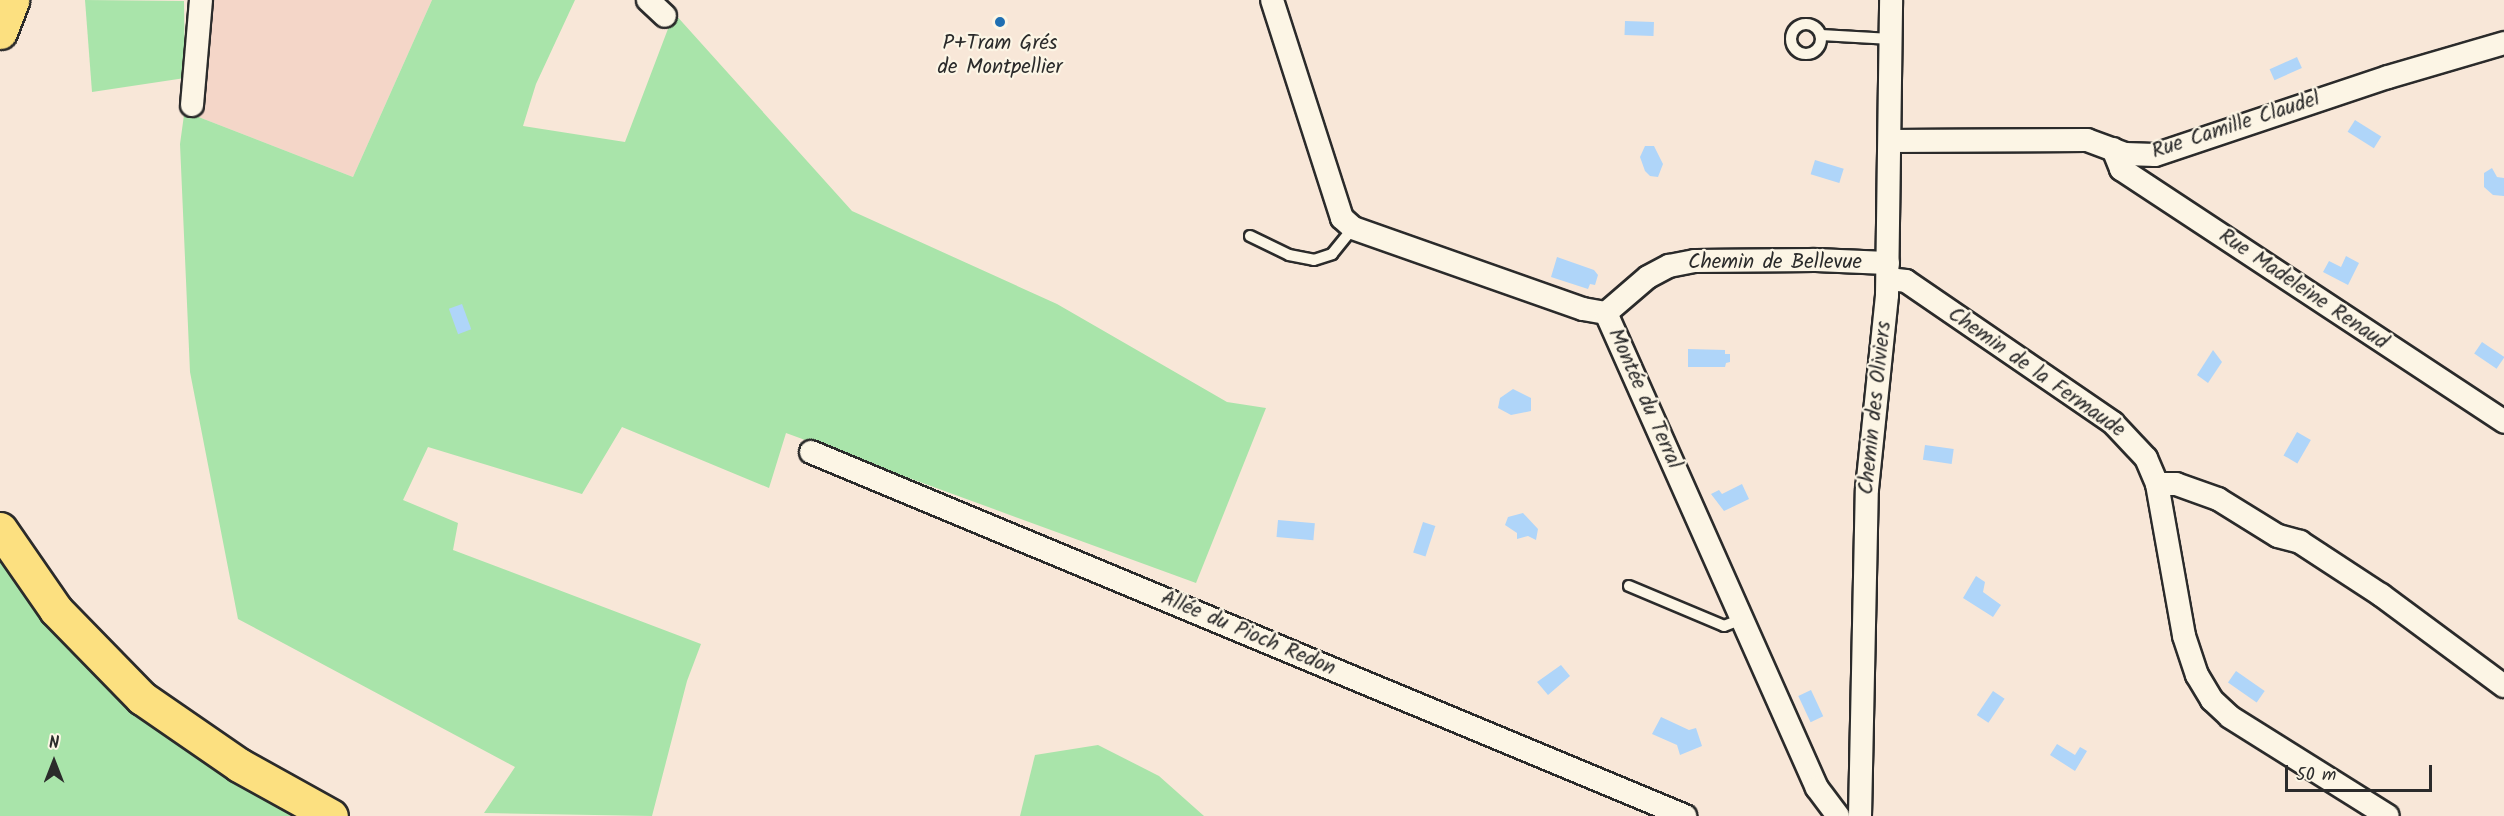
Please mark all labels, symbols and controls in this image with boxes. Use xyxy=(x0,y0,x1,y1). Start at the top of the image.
marker: P+Tram Grés de Montpellier xyxy=(993,15,1007,29)
place label: P+Tram Grés de Montpellier xyxy=(938,31,1062,81)
street label: Rue Camille Claudel xyxy=(2149,87,2323,165)
street label: Rue Madeleine Renaud xyxy=(2214,224,2392,356)
street label: Chemin de Bellevue xyxy=(1688,250,1862,276)
street label: Chemin de la Fermaude xyxy=(1943,302,2129,444)
street label: Chemin des Oliviers xyxy=(1854,320,1898,496)
street label: Montée du Terral xyxy=(1602,325,1686,473)
street label: Allée du Pioch Redon xyxy=(1157,586,1339,682)
text: N xyxy=(49,731,59,756)
north arrow xyxy=(24,732,84,792)
scale bar xyxy=(2288,753,2435,791)
text: 50 m xyxy=(2296,761,2336,790)

